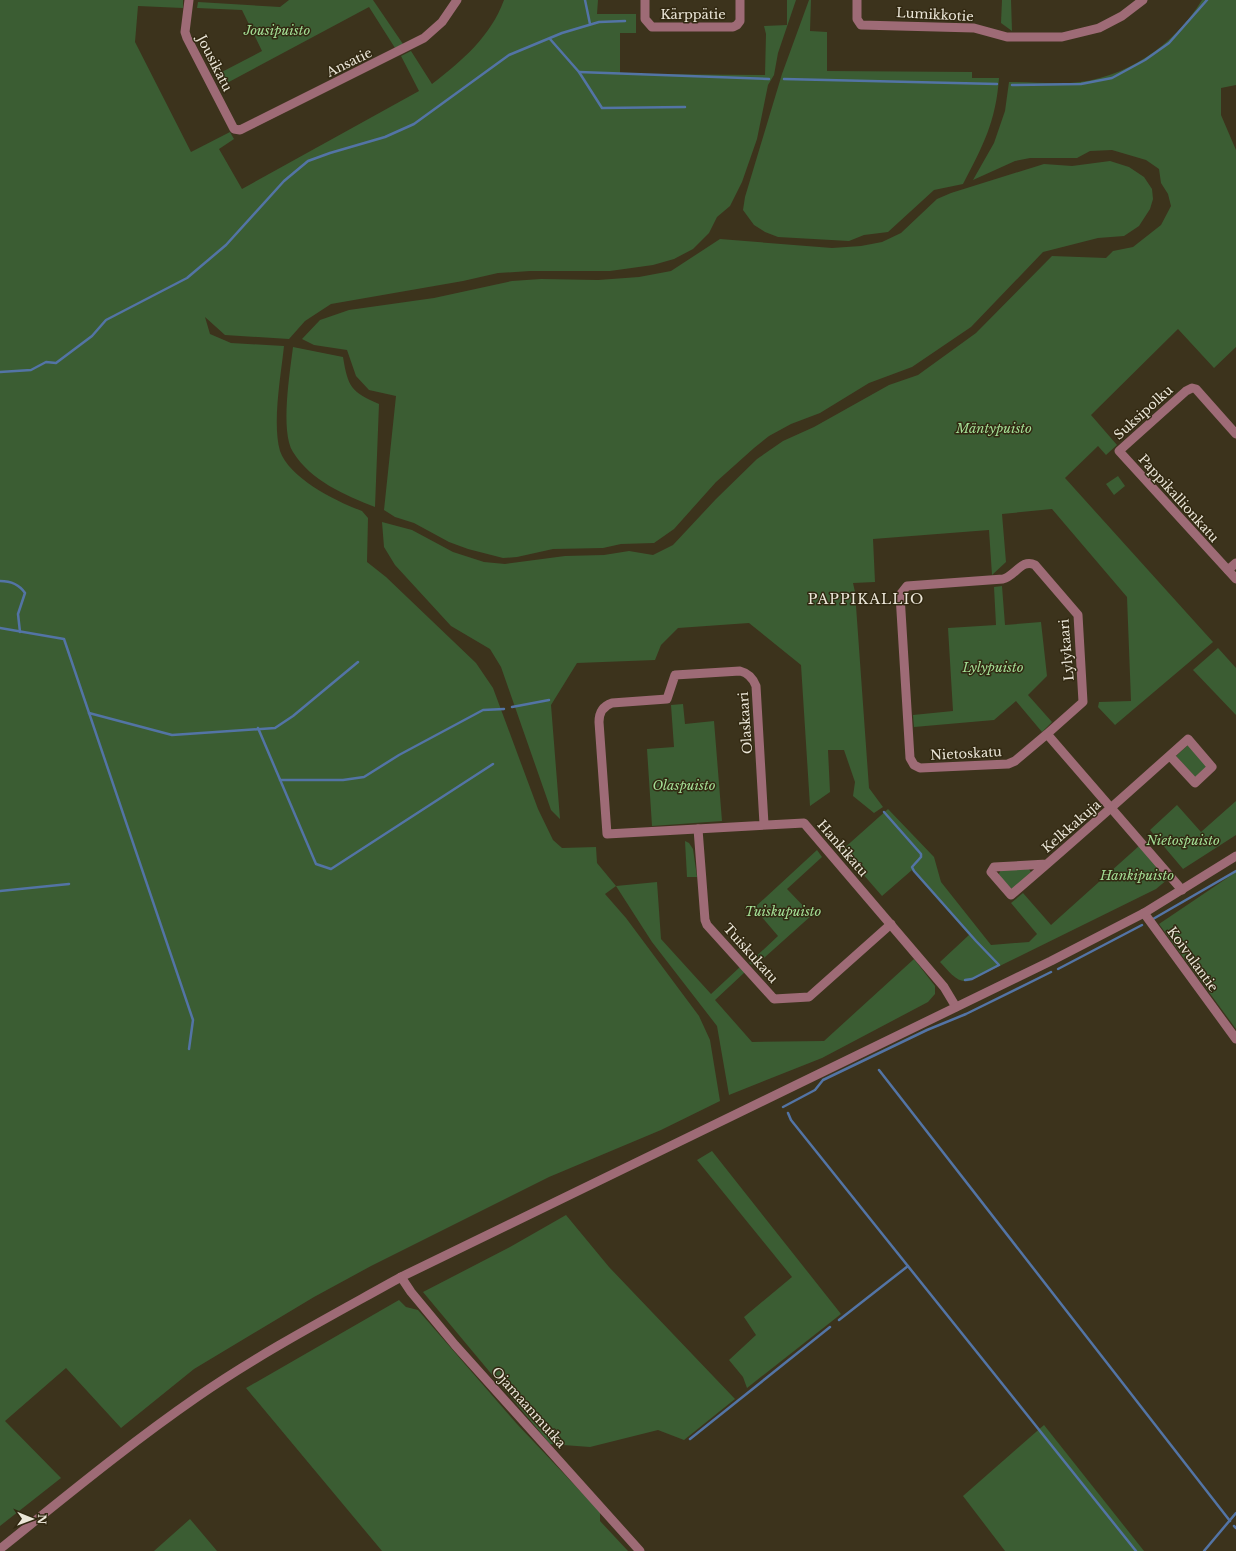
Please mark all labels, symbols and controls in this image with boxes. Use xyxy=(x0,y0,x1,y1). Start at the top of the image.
street label: Lumikkotie xyxy=(896,4,974,25)
street label: Kärppätie xyxy=(660,6,726,23)
park label: Jousipuisto xyxy=(243,22,310,39)
street label: Jousikatu xyxy=(192,30,236,95)
street label: Ansatie xyxy=(323,44,375,81)
street label: Suksipolku xyxy=(1110,381,1177,443)
park label: Mäntypuisto xyxy=(955,420,1032,437)
street label: Pappikallionkatu xyxy=(1135,451,1223,546)
district label: PAPPIKALLIO xyxy=(808,590,924,608)
street label: Lylykaari xyxy=(1055,618,1078,682)
park label: Lylypuisto xyxy=(961,659,1024,676)
street label: Olaskaari xyxy=(735,691,756,755)
street label: Nietoskatu xyxy=(930,743,1003,764)
park label: Olaspuisto xyxy=(653,777,716,794)
street label: Kelkkakuja xyxy=(1038,796,1105,857)
street label: Hankikatu xyxy=(813,817,872,880)
park label: Nietospuisto xyxy=(1145,832,1220,849)
park label: Hankipuisto xyxy=(1099,867,1174,884)
park label: Tuiskupuisto xyxy=(745,903,822,920)
street label: Tuiskukatu xyxy=(719,920,782,987)
street label: Koivulantie xyxy=(1163,923,1222,995)
street label: Ojamaanmutka xyxy=(488,1363,570,1452)
north arrow xyxy=(12,1499,52,1539)
text: N xyxy=(35,1514,49,1525)

